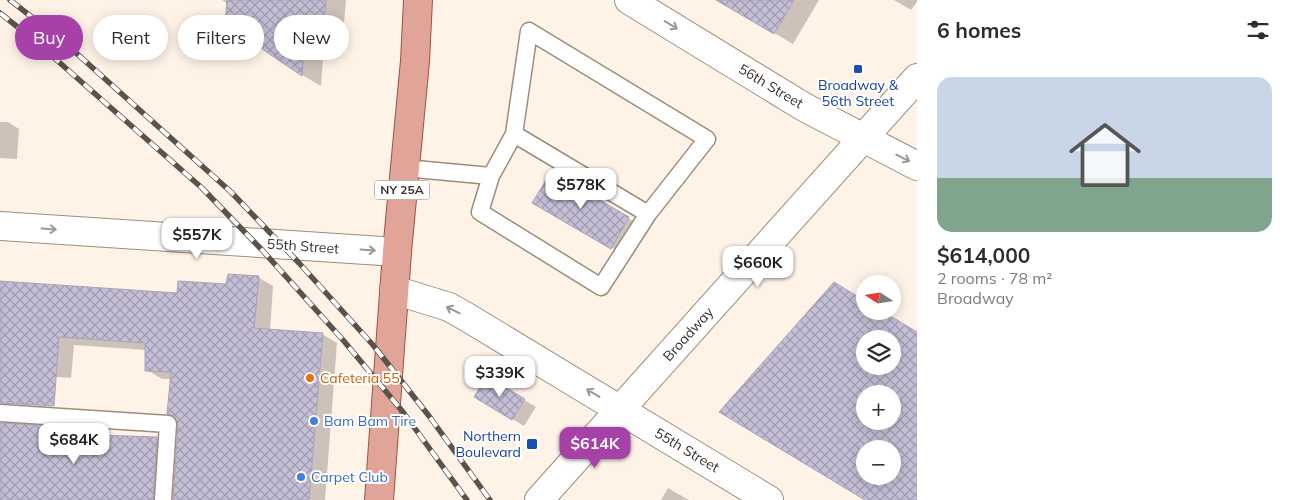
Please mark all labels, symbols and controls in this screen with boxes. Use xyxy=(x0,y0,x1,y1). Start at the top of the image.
chip: Buy xyxy=(15,15,83,60)
chip: Rent xyxy=(93,15,168,60)
chip: Filters xyxy=(178,15,264,60)
chip: New xyxy=(274,15,349,60)
icon: filters xyxy=(1244,16,1272,44)
text: 6 homes xyxy=(937,17,1021,43)
one-way arrow xyxy=(663,21,677,31)
street label: 56th Street xyxy=(735,60,807,112)
marker: Broadway & 56th Street xyxy=(852,63,864,75)
place label: Broadway & 56th Street xyxy=(818,76,899,110)
icon: home xyxy=(1060,110,1150,200)
one-way arrow xyxy=(895,154,910,163)
pin: $578K xyxy=(546,168,616,210)
text: $578K xyxy=(556,174,606,194)
road number: NY 25A xyxy=(374,180,430,200)
pin: $557K xyxy=(162,218,232,260)
one-way arrow xyxy=(40,224,56,234)
text: $557K xyxy=(172,224,222,244)
street label: 55th Street xyxy=(266,235,340,258)
text: $614,000 xyxy=(937,242,1030,268)
one-way arrow xyxy=(360,245,376,254)
pin: $660K xyxy=(723,246,793,288)
text: $660K xyxy=(733,252,783,272)
text: 2 rooms · 78 m² xyxy=(937,268,1052,288)
north arrow xyxy=(856,275,901,320)
map controls xyxy=(856,275,901,485)
text: Broadway xyxy=(937,288,1014,308)
street label: Broadway xyxy=(659,303,718,365)
one-way arrow xyxy=(446,305,461,315)
button: layers xyxy=(856,330,901,375)
pin: $339K xyxy=(465,356,535,398)
text: $339K xyxy=(475,362,525,382)
place label: Cafeteria 55 xyxy=(320,369,400,387)
marker: Cafeteria 55 xyxy=(304,372,316,384)
button: + xyxy=(856,385,901,430)
one-way arrow xyxy=(587,387,601,397)
place label: Bam Bam Tire xyxy=(324,412,416,430)
marker: Bam Bam Tire xyxy=(308,415,320,427)
pin: $684K xyxy=(39,422,109,465)
street label: 55th Street xyxy=(651,424,723,476)
pin: $614K xyxy=(560,426,630,469)
place label: Northern Boulevard xyxy=(455,427,521,461)
text: $684K xyxy=(49,429,99,449)
text: $614K xyxy=(570,433,620,453)
marker: Northern Boulevard xyxy=(525,437,539,451)
button: − xyxy=(856,440,901,485)
place label: Carpet Club xyxy=(311,468,388,486)
marker: Carpet Club xyxy=(295,471,307,483)

